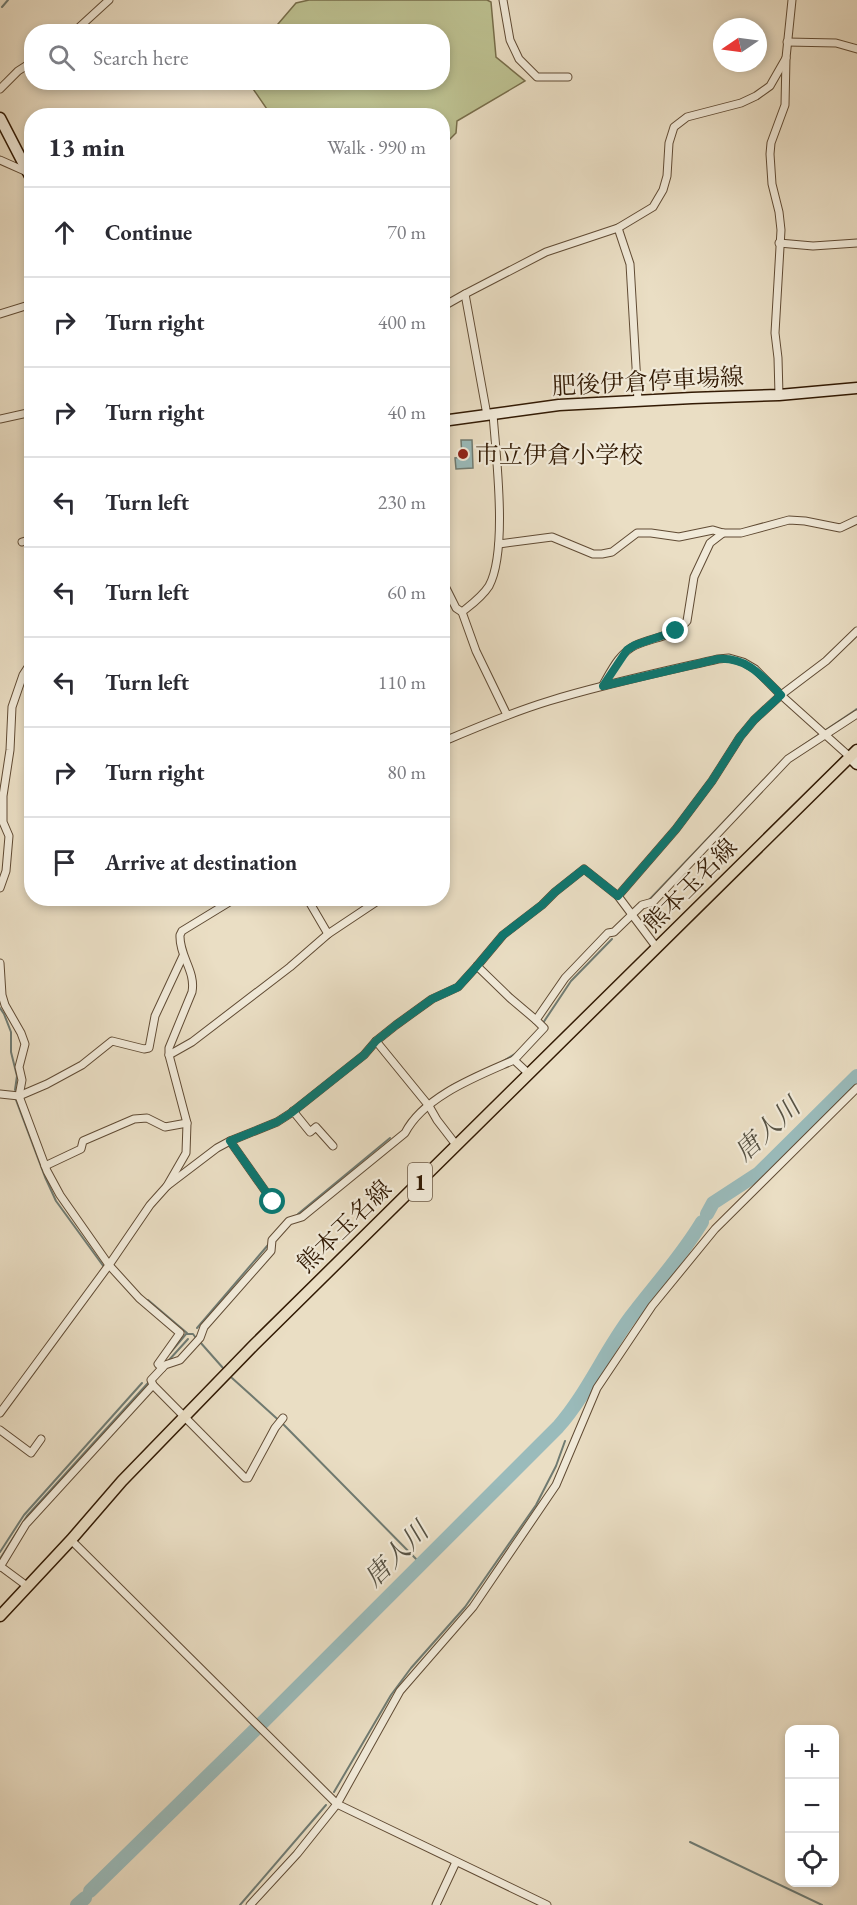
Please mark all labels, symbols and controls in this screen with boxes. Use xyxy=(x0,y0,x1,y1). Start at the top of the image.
north arrow xyxy=(713,18,767,72)
search box xyxy=(24,24,450,90)
icon: search xyxy=(45,41,78,74)
text: Search here xyxy=(93,43,188,72)
text: 13 min xyxy=(48,130,125,164)
text: Walk · 990 m xyxy=(327,134,426,160)
icon: ahead xyxy=(48,216,81,249)
text: Continue xyxy=(105,218,192,247)
text: 70 m xyxy=(387,219,426,245)
icon: right xyxy=(48,306,81,339)
text: Turn right xyxy=(105,308,204,337)
text: 400 m xyxy=(378,309,426,335)
street label: 肥後伊倉停車場線 xyxy=(551,360,745,402)
icon: right xyxy=(48,396,81,429)
text: Turn right xyxy=(105,398,204,427)
text: 40 m xyxy=(387,399,426,425)
place label: 市立伊倉小学校 xyxy=(475,439,643,470)
marker: 市立伊倉小学校 xyxy=(456,447,470,461)
icon: left xyxy=(48,486,81,519)
text: Turn left xyxy=(105,488,189,517)
text: 230 m xyxy=(378,489,426,515)
icon: left xyxy=(48,576,81,609)
text: Turn left xyxy=(105,578,189,607)
text: 60 m xyxy=(387,579,426,605)
route end xyxy=(662,617,688,643)
icon: left xyxy=(48,666,81,699)
text: Turn left xyxy=(105,668,189,697)
text: 110 m xyxy=(378,669,426,695)
icon: right xyxy=(48,756,81,789)
text: Turn right xyxy=(105,758,204,787)
text: 80 m xyxy=(387,759,426,785)
street label: 熊本玉名線 xyxy=(637,832,743,938)
icon: arrive xyxy=(48,846,81,879)
text: Arrive at destination xyxy=(105,848,297,877)
water label: 唐人川 xyxy=(727,1088,809,1168)
road number: 1 xyxy=(408,1163,432,1201)
street label: 熊本玉名線 xyxy=(290,1173,398,1279)
route start xyxy=(259,1188,285,1214)
water label: 唐人川 xyxy=(356,1512,438,1594)
map controls xyxy=(785,1725,839,1887)
button: + xyxy=(785,1725,839,1779)
button: − xyxy=(785,1779,839,1833)
button: locate xyxy=(785,1833,839,1887)

